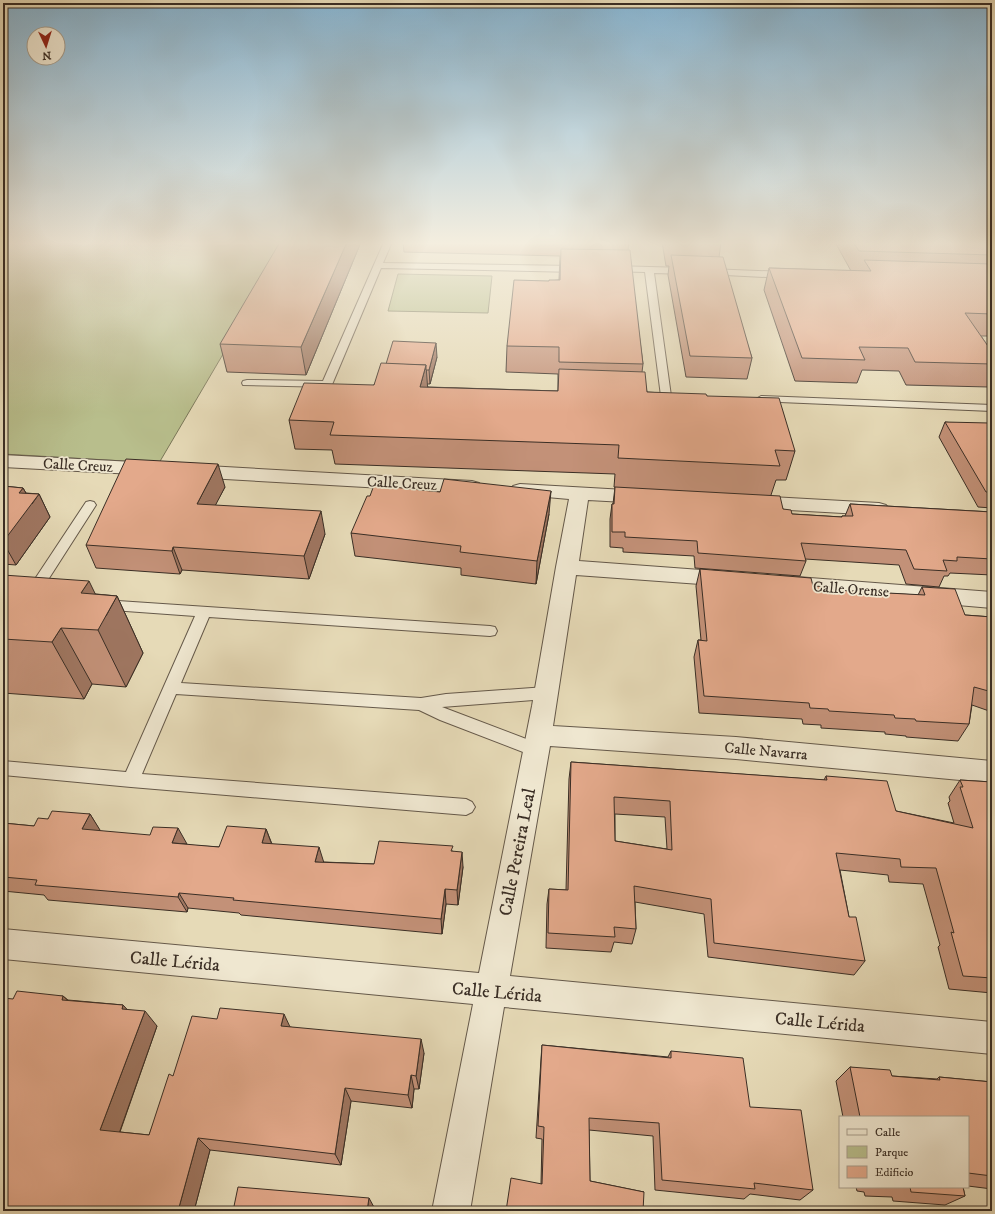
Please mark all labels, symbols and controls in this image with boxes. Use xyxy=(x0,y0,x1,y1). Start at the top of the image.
north arrow xyxy=(26,26,66,66)
text: N xyxy=(42,48,52,62)
street label: Calle Creuz xyxy=(42,454,114,477)
street label: Calle Creuz xyxy=(366,472,438,495)
street label: Calle Orense xyxy=(812,577,890,602)
street label: Calle Navarra xyxy=(724,738,809,765)
street label: Calle Pereira Leal xyxy=(495,786,541,918)
street label: Calle Lérida xyxy=(129,947,221,977)
street label: Calle Lérida xyxy=(451,978,543,1008)
street label: Calle Lérida xyxy=(774,1008,866,1038)
legend xyxy=(839,1116,969,1188)
text: Calle xyxy=(875,1125,900,1140)
text: Parque xyxy=(875,1145,908,1160)
text: Edificio xyxy=(875,1165,914,1180)

